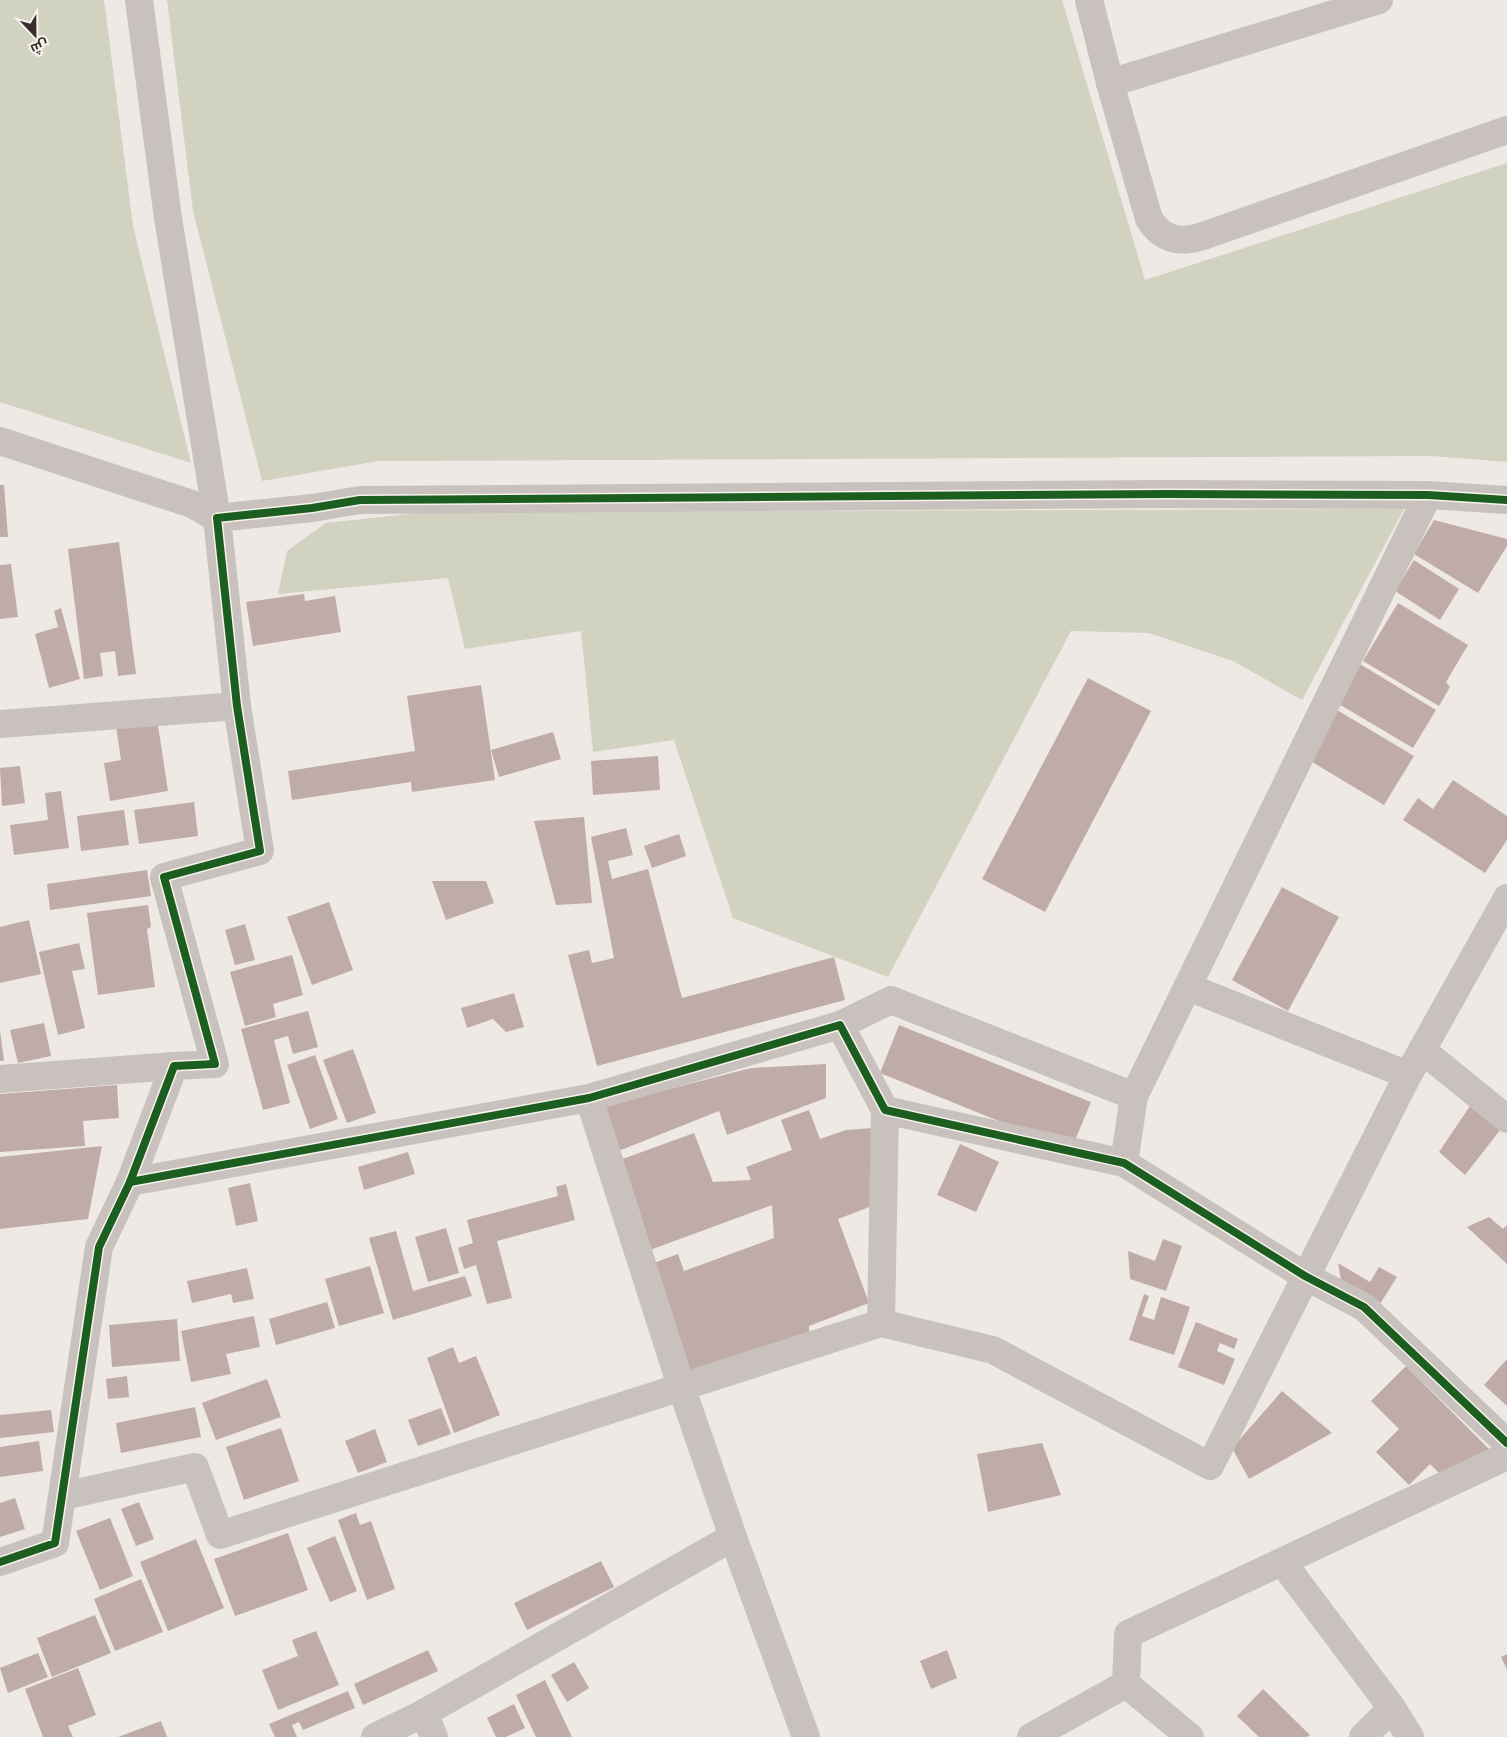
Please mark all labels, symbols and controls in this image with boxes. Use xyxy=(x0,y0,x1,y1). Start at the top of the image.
north arrow xyxy=(10,10,60,60)
text: ش xyxy=(28,35,51,58)

